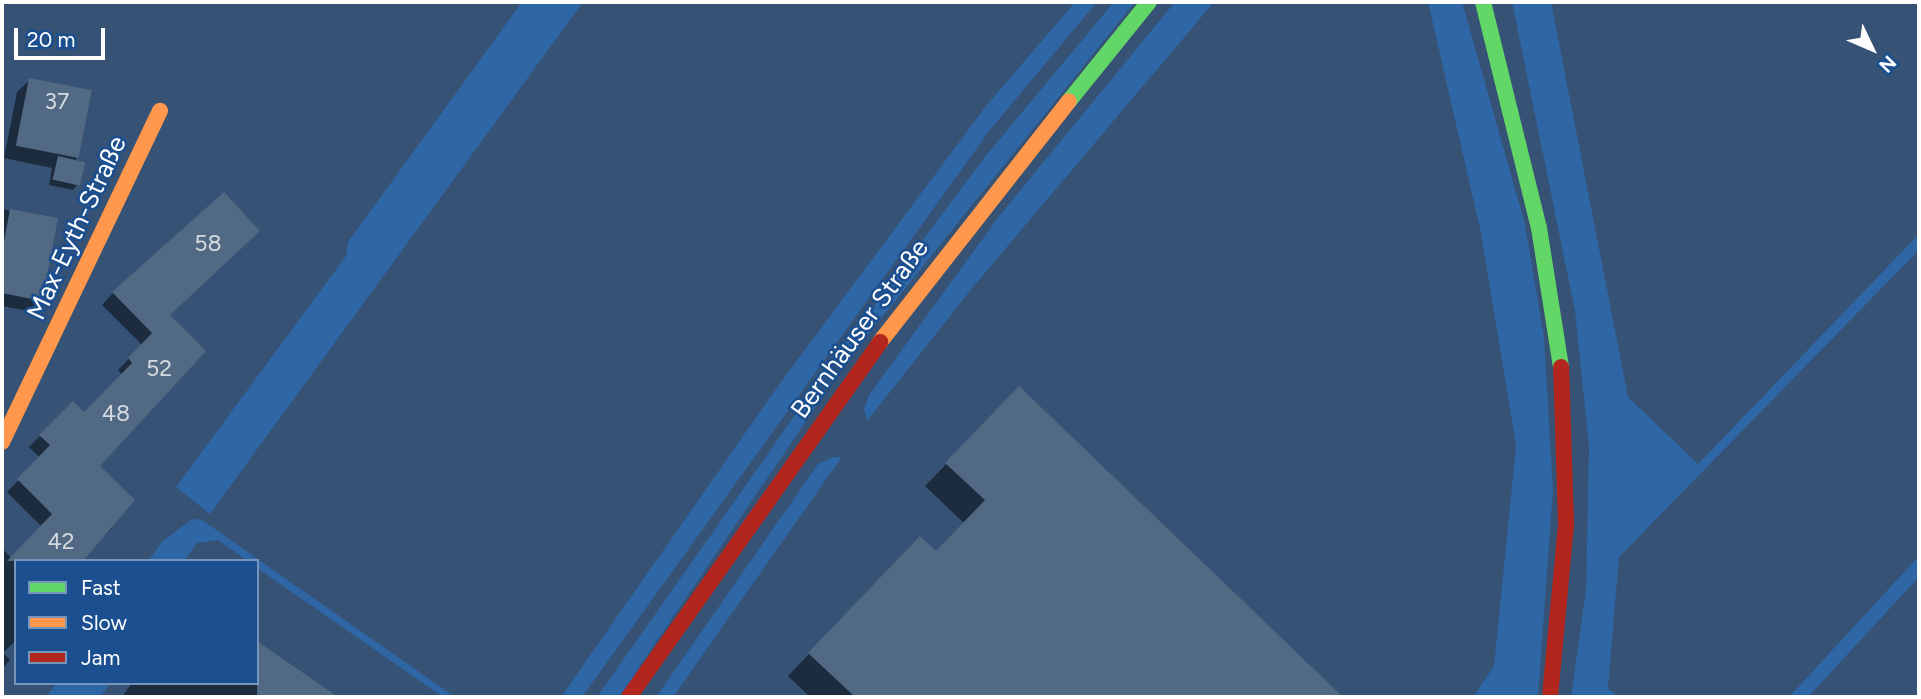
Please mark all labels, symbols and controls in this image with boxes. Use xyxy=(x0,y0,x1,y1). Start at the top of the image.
scale bar xyxy=(18,14,108,58)
north arrow xyxy=(1837,14,1907,84)
text: 20 m xyxy=(27,27,75,52)
text: N xyxy=(1874,51,1901,77)
house number: 37 xyxy=(45,87,69,115)
street label: Max-Eyth-Straße xyxy=(21,131,133,325)
house number: 58 xyxy=(194,229,222,257)
street label: Bernhäuser Straße xyxy=(785,233,935,425)
house number: 52 xyxy=(146,354,172,382)
house number: 48 xyxy=(102,399,130,427)
house number: 42 xyxy=(47,527,75,555)
legend xyxy=(14,559,259,685)
text: Fast xyxy=(81,575,121,600)
text: Slow xyxy=(81,610,127,635)
text: Jam xyxy=(81,645,120,670)

